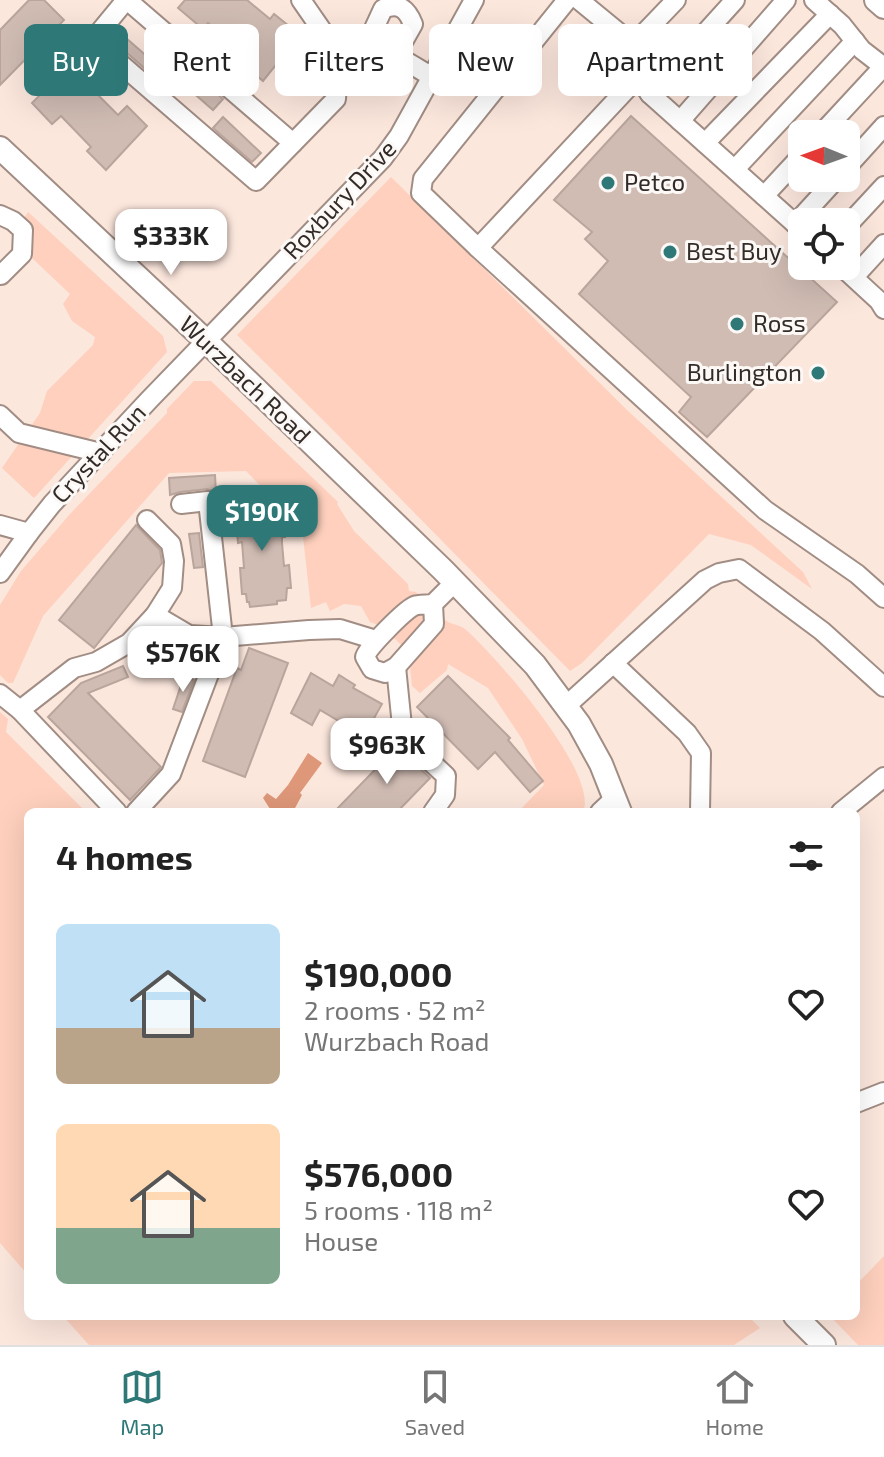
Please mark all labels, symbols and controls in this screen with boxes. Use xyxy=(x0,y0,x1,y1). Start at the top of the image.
chip: Buy xyxy=(24,24,128,96)
chip: Rent xyxy=(144,24,259,96)
chip: Filters xyxy=(275,24,413,96)
chip: New xyxy=(429,24,542,96)
chip: Apartment xyxy=(558,24,752,96)
north arrow xyxy=(788,120,860,192)
map controls xyxy=(788,120,860,280)
street label: Roxbury Drive xyxy=(276,133,401,265)
place label: Petco xyxy=(624,167,685,196)
marker: Petco xyxy=(599,174,617,192)
button: locate xyxy=(788,208,860,280)
pin: $333K xyxy=(115,209,227,277)
text: $333K xyxy=(133,219,209,250)
place label: Best Buy xyxy=(686,236,782,265)
marker: Best Buy xyxy=(661,243,679,261)
place label: Ross xyxy=(753,308,806,337)
street label: Wurzbach Road xyxy=(174,309,318,449)
marker: Ross xyxy=(728,315,746,333)
place label: Burlington xyxy=(687,357,802,386)
marker: Burlington xyxy=(809,364,827,382)
street label: Crystal Run xyxy=(45,397,151,509)
pin: $190K xyxy=(206,485,318,553)
text: $190K xyxy=(225,495,299,526)
pin: $576K xyxy=(127,626,239,694)
text: $576K xyxy=(146,636,220,667)
pin: $963K xyxy=(331,718,443,786)
text: $963K xyxy=(349,728,426,759)
icon: filters xyxy=(784,834,828,878)
text: 4 homes xyxy=(56,836,193,877)
text: $190,000 xyxy=(304,953,453,994)
icon: home xyxy=(120,956,216,1052)
icon: heart xyxy=(784,982,828,1026)
text: 2 rooms · 52 m² xyxy=(304,994,486,1025)
text: Wurzbach Road xyxy=(304,1025,489,1056)
text: $576,000 xyxy=(304,1153,453,1194)
icon: home xyxy=(120,1156,216,1252)
icon: heart xyxy=(784,1182,828,1226)
text: 5 rooms · 118 m² xyxy=(304,1194,493,1225)
text: House xyxy=(304,1225,378,1256)
tab: Map xyxy=(120,1365,164,1439)
tab: Saved xyxy=(405,1365,465,1439)
tab: Home xyxy=(705,1365,764,1439)

